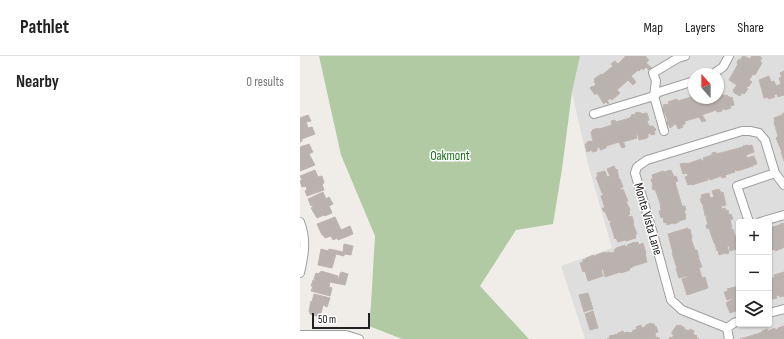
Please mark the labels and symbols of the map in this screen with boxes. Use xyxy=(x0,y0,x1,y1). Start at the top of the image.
north arrow xyxy=(688,68,724,104)
park label: Oakmont xyxy=(430,148,470,164)
street label: Monte Vista Lane xyxy=(630,181,666,257)
scale bar xyxy=(312,311,370,330)

